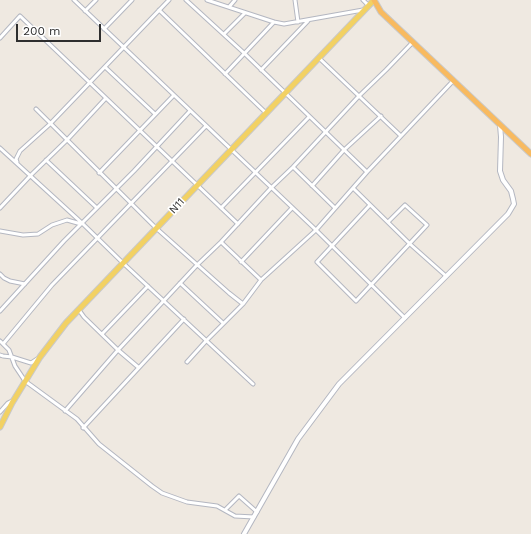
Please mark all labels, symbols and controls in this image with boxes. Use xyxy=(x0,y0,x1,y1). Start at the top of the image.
scale bar xyxy=(18,16,103,42)
text: 200 m xyxy=(23,24,60,38)
street label: N11 xyxy=(166,195,188,217)

